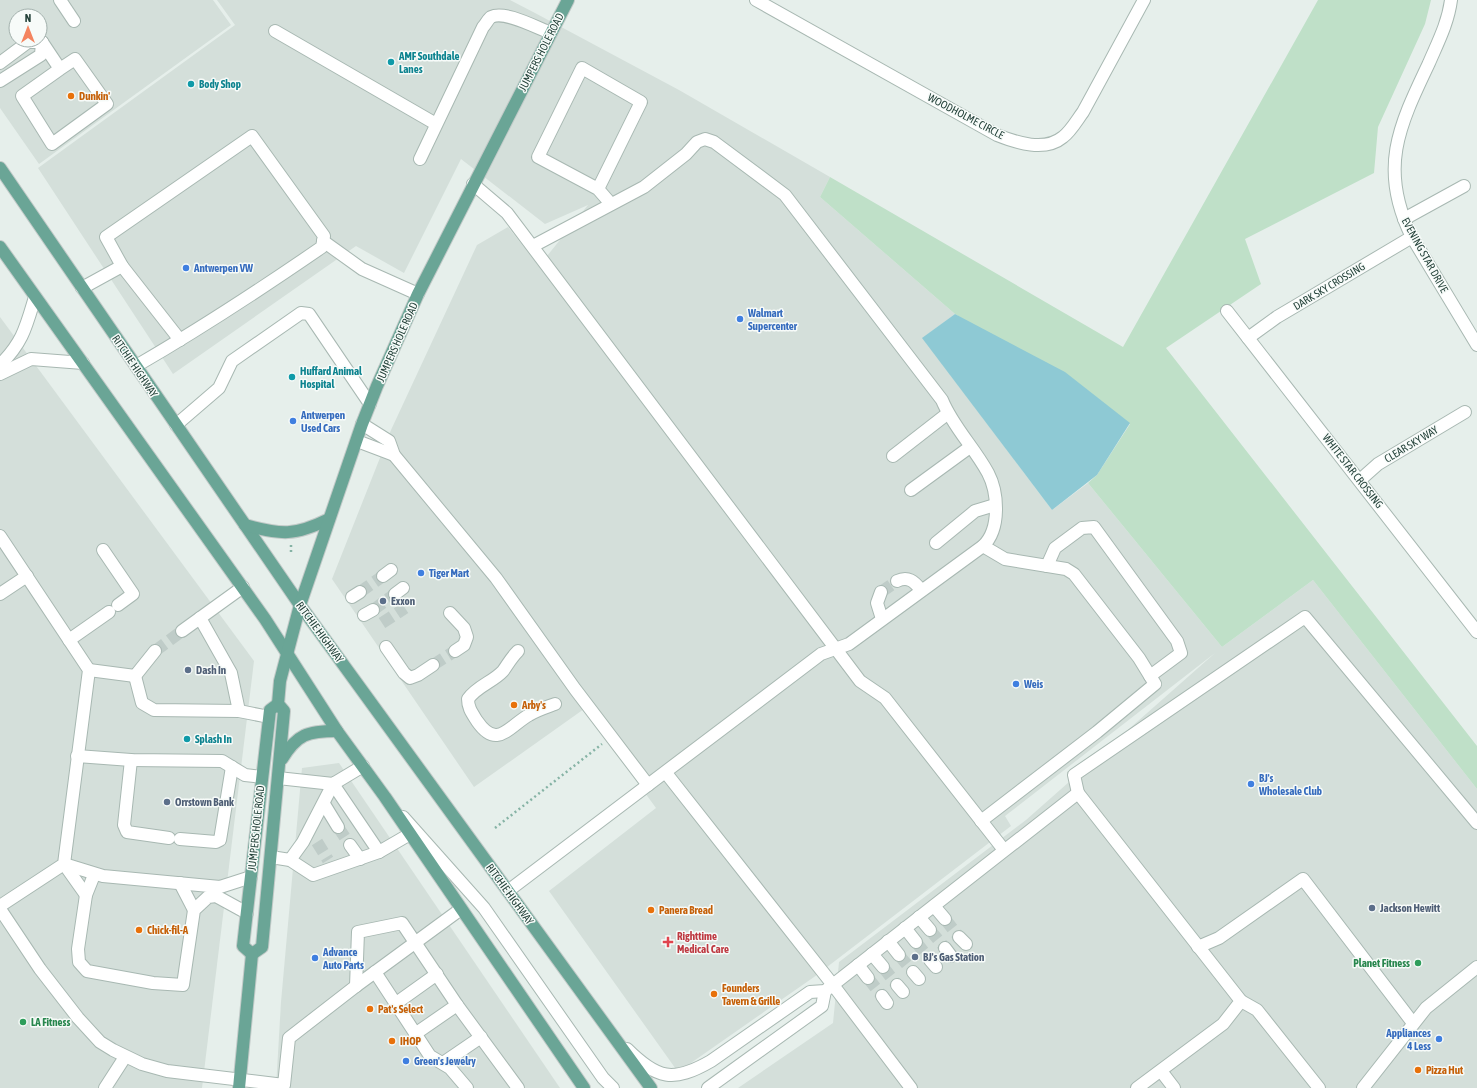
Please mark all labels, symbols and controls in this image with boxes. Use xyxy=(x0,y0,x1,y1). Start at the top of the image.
north arrow xyxy=(8,8,48,48)
street label: JUMPERS HOLE ROAD xyxy=(516,11,566,93)
text: N xyxy=(25,12,31,24)
place label: AMF Southdale Lanes xyxy=(398,50,459,75)
marker: AMF Southdale Lanes xyxy=(386,57,396,67)
place label: Body Shop xyxy=(199,78,241,90)
marker: Body Shop xyxy=(186,79,196,89)
place label: Dunkin' xyxy=(79,90,110,102)
marker: Dunkin' xyxy=(66,91,76,101)
street label: WOODHOLME CIRCLE xyxy=(926,91,1006,141)
street label: EVENING STAR DRIVE xyxy=(1399,215,1451,295)
street label: DARK SKY CROSSING xyxy=(1291,260,1367,312)
place label: Antwerpen VW xyxy=(193,262,254,274)
marker: Antwerpen VW xyxy=(181,263,191,273)
street label: JUMPERS HOLE ROAD xyxy=(374,300,420,384)
place label: Walmart Supercenter xyxy=(747,307,798,332)
marker: Walmart Supercenter xyxy=(735,314,745,324)
street label: RITCHIE HIGHWAY xyxy=(110,333,160,399)
place label: Huffard Animal Hospital xyxy=(300,365,363,390)
marker: Huffard Animal Hospital xyxy=(287,372,297,382)
place label: Antwerpen Used Cars xyxy=(300,409,345,434)
marker: Antwerpen Used Cars xyxy=(288,416,298,426)
street label: CLEAR SKY WAY xyxy=(1382,423,1440,465)
street label: WHITE STAR CROSSING xyxy=(1320,432,1386,511)
place label: Tiger Mart xyxy=(429,567,470,579)
marker: Tiger Mart xyxy=(416,568,426,578)
place label: Exxon xyxy=(391,595,415,607)
marker: Exxon xyxy=(378,596,388,606)
street label: RITCHIE HIGHWAY xyxy=(294,599,346,665)
place label: Dash In xyxy=(196,664,226,676)
marker: Dash In xyxy=(183,665,193,675)
place label: Weis xyxy=(1023,678,1043,690)
marker: Weis xyxy=(1011,679,1021,689)
place label: Arby's xyxy=(521,699,546,711)
marker: Arby's xyxy=(509,700,519,710)
place label: Splash In xyxy=(195,733,232,745)
marker: Splash In xyxy=(182,734,192,744)
place label: BJ's Wholesale Club xyxy=(1258,772,1322,797)
marker: BJ's Wholesale Club xyxy=(1246,779,1256,789)
street label: JUMPERS HOLE ROAD xyxy=(246,785,266,871)
place label: Orrstown Bank xyxy=(175,796,234,808)
marker: Orrstown Bank xyxy=(162,797,172,807)
street label: RITCHIE HIGHWAY xyxy=(484,861,536,927)
place label: Jackson Hewitt xyxy=(1379,902,1441,914)
marker: Jackson Hewitt xyxy=(1367,903,1377,913)
place label: Panera Bread xyxy=(659,904,713,916)
marker: Panera Bread xyxy=(646,905,656,915)
place label: Chick-fil-A xyxy=(147,924,189,936)
marker: Chick-fil-A xyxy=(134,925,144,935)
place label: Righttime Medical Care xyxy=(677,930,729,955)
marker: Righttime Medical Care xyxy=(662,936,674,948)
place label: Advance Auto Parts xyxy=(322,946,364,971)
place label: BJ's Gas Station xyxy=(923,951,984,963)
marker: BJ's Gas Station xyxy=(910,952,920,962)
marker: Advance Auto Parts xyxy=(310,953,320,963)
place label: Planet Fitness xyxy=(1353,957,1410,969)
marker: Planet Fitness xyxy=(1413,958,1423,968)
place label: Founders Tavern & Grille xyxy=(722,982,780,1007)
marker: Founders Tavern & Grille xyxy=(709,989,719,999)
place label: Pat's Select xyxy=(378,1003,424,1015)
marker: Pat's Select xyxy=(365,1004,375,1014)
place label: LA Fitness xyxy=(31,1016,70,1028)
marker: LA Fitness xyxy=(18,1017,28,1027)
place label: Appliances 4 Less xyxy=(1385,1027,1431,1052)
marker: Appliances 4 Less xyxy=(1434,1034,1444,1044)
place label: IHOP xyxy=(400,1035,422,1047)
marker: IHOP xyxy=(387,1036,397,1046)
place label: Green's Jewelry xyxy=(414,1055,476,1067)
marker: Green's Jewelry xyxy=(401,1056,411,1066)
place label: Pizza Hut xyxy=(1426,1064,1464,1076)
marker: Pizza Hut xyxy=(1413,1065,1423,1075)

